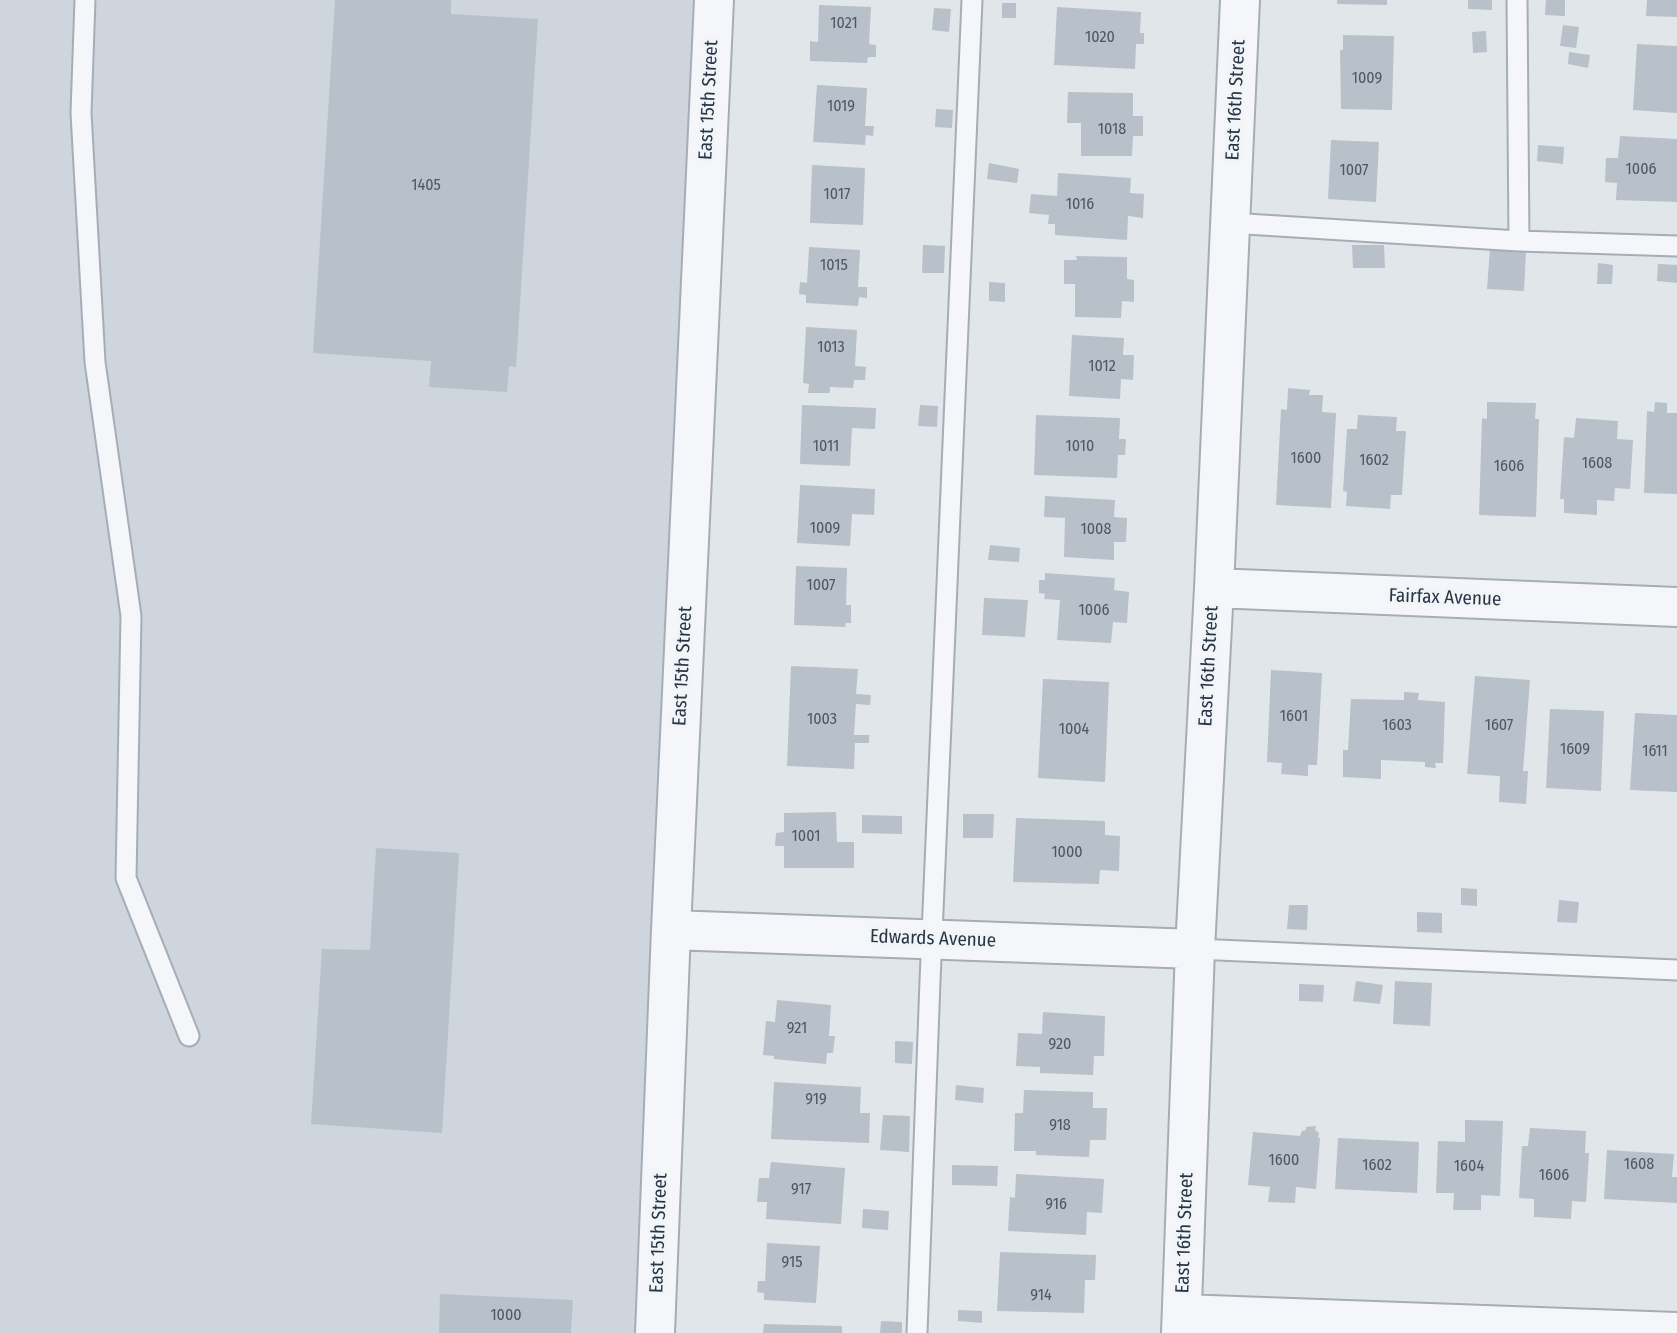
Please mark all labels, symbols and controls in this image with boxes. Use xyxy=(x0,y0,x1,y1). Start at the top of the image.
house number: 1021 xyxy=(830,14,858,34)
house number: 1020 xyxy=(1085,28,1115,48)
street label: East 15th Street xyxy=(694,39,724,161)
street label: East 16th Street xyxy=(1221,39,1251,161)
house number: 1009 xyxy=(1352,69,1382,89)
house number: 1019 xyxy=(827,97,855,117)
house number: 1018 xyxy=(1098,120,1126,140)
house number: 1006 xyxy=(1626,160,1656,180)
house number: 1007 xyxy=(1339,161,1369,181)
house number: 1405 xyxy=(411,176,441,196)
house number: 1017 xyxy=(824,185,850,205)
house number: 1016 xyxy=(1066,195,1094,215)
house number: 1015 xyxy=(820,256,848,276)
house number: 1013 xyxy=(817,338,845,358)
house number: 1012 xyxy=(1088,357,1116,377)
house number: 1011 xyxy=(813,437,839,457)
house number: 1010 xyxy=(1066,437,1094,457)
house number: 1600 xyxy=(1291,449,1321,469)
house number: 1602 xyxy=(1359,451,1389,471)
house number: 1608 xyxy=(1582,454,1612,474)
house number: 1606 xyxy=(1494,457,1524,477)
house number: 1009 xyxy=(810,519,840,539)
house number: 1008 xyxy=(1081,520,1111,540)
house number: 1007 xyxy=(806,576,836,596)
street label: Fairfax Avenue xyxy=(1388,585,1502,611)
house number: 1006 xyxy=(1079,601,1109,621)
street label: East 15th Street xyxy=(668,605,698,727)
street label: East 16th Street xyxy=(1194,605,1224,727)
house number: 1601 xyxy=(1280,707,1308,727)
house number: 1003 xyxy=(807,710,837,730)
house number: 1603 xyxy=(1382,716,1412,736)
house number: 1607 xyxy=(1485,716,1513,736)
house number: 1004 xyxy=(1059,720,1089,740)
house number: 1609 xyxy=(1560,740,1590,760)
house number: 1611 xyxy=(1642,742,1668,762)
house number: 1001 xyxy=(792,827,820,847)
house number: 1000 xyxy=(1051,843,1083,863)
street label: Edwards Avenue xyxy=(870,925,996,953)
house number: 921 xyxy=(787,1019,807,1039)
house number: 920 xyxy=(1049,1035,1071,1055)
house number: 919 xyxy=(805,1090,827,1110)
house number: 918 xyxy=(1049,1116,1071,1136)
house number: 1600 xyxy=(1269,1151,1299,1171)
house number: 1608 xyxy=(1624,1155,1654,1175)
house number: 1602 xyxy=(1362,1156,1392,1176)
house number: 1604 xyxy=(1454,1157,1484,1177)
house number: 1606 xyxy=(1539,1166,1569,1186)
street label: East 16th Street xyxy=(1171,1172,1199,1294)
street label: East 15th Street xyxy=(646,1173,672,1293)
house number: 917 xyxy=(791,1180,811,1200)
house number: 916 xyxy=(1045,1195,1067,1215)
house number: 915 xyxy=(781,1253,803,1273)
house number: 914 xyxy=(1030,1286,1052,1306)
house number: 1000 xyxy=(490,1306,522,1326)

